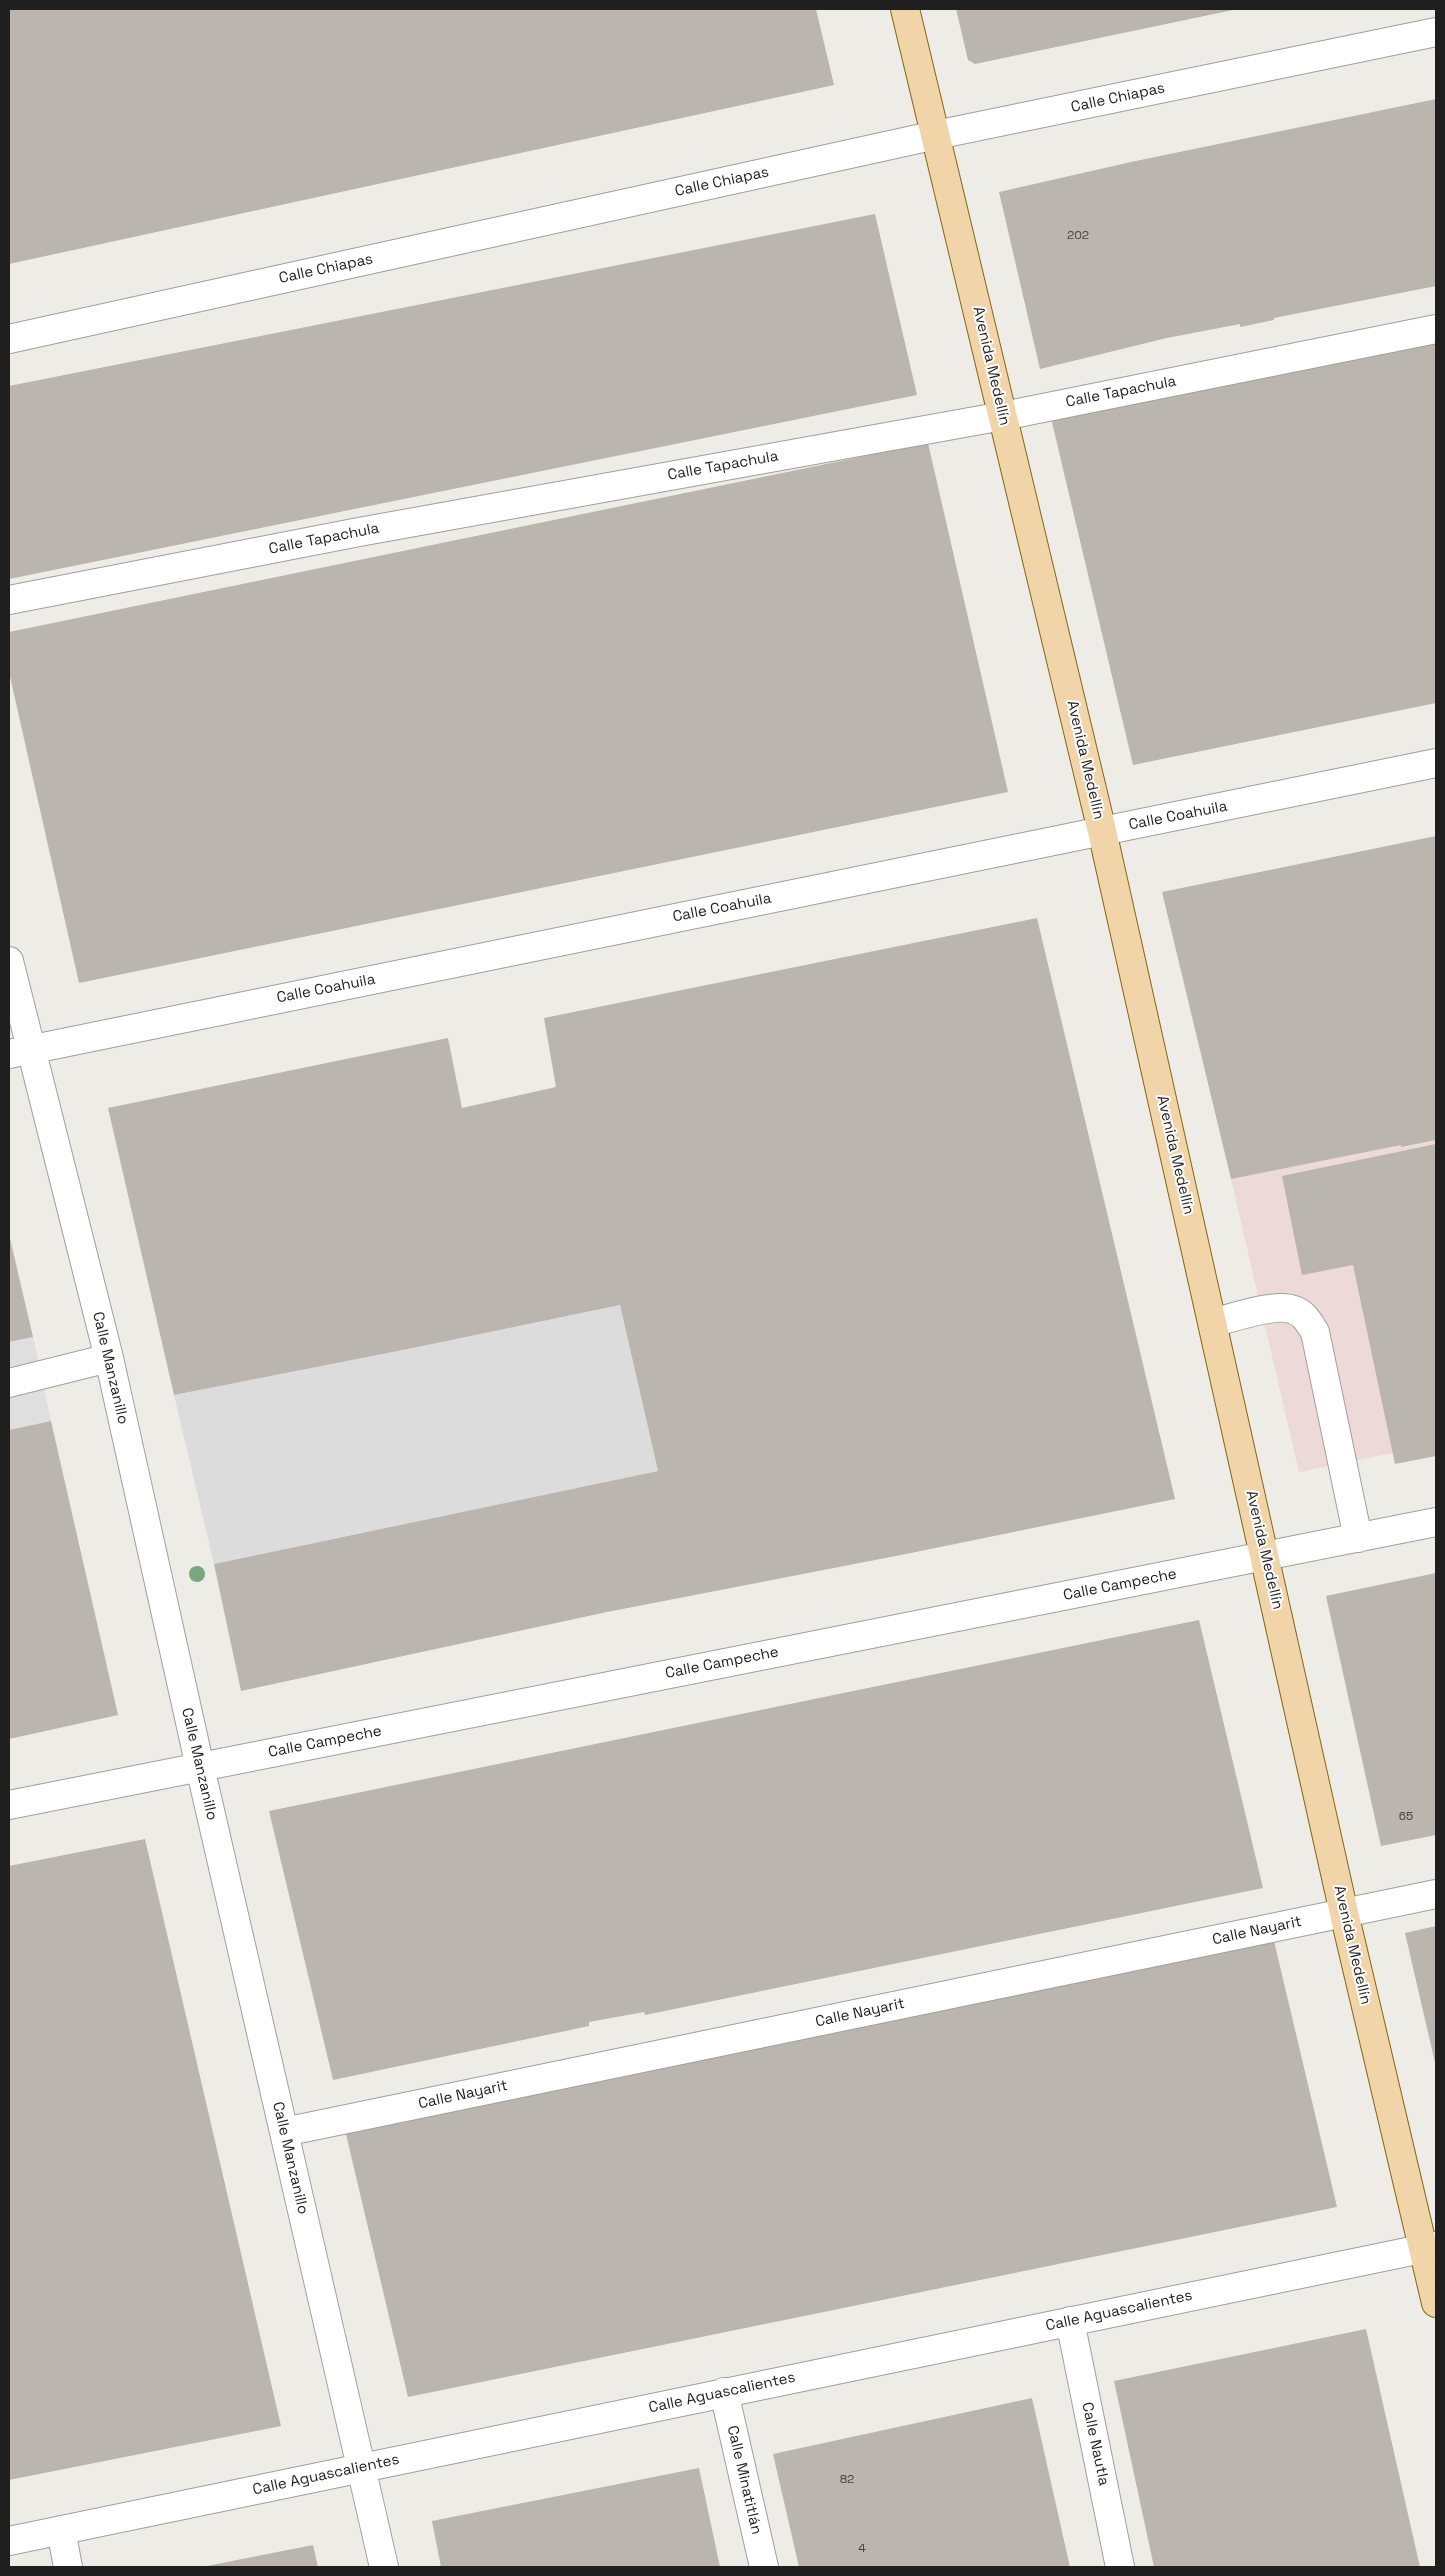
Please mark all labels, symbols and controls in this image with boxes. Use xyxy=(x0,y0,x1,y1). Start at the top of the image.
street label: Calle Chiapas xyxy=(1069,79,1167,117)
street label: Calle Chiapas xyxy=(673,163,771,201)
house number: 202 xyxy=(1067,229,1089,243)
street label: Calle Chiapas xyxy=(277,250,375,288)
street label: Avenida Medellín xyxy=(969,305,1013,427)
street label: Calle Tapachula xyxy=(1064,372,1178,412)
street label: Calle Tapachula xyxy=(666,447,780,485)
street label: Calle Tapachula xyxy=(267,519,381,559)
street label: Avenida Medellín xyxy=(1063,699,1107,821)
street label: Calle Coahuila xyxy=(1127,798,1229,834)
street label: Calle Coahuila xyxy=(671,890,773,926)
street label: Calle Coahuila xyxy=(275,971,377,1007)
street label: Avenida Medellín xyxy=(1153,1094,1197,1216)
street label: Calle Manzanillo xyxy=(88,1310,132,1426)
street label: Avenida Medellín xyxy=(1242,1489,1286,1611)
street label: Calle Campeche xyxy=(1062,1565,1178,1605)
street label: Calle Campeche xyxy=(664,1643,780,1683)
street label: Calle Manzanillo xyxy=(177,1706,221,1822)
street label: Calle Campeche xyxy=(267,1722,383,1762)
house number: 65 xyxy=(1399,1810,1413,1824)
street label: Avenida Medellín xyxy=(1330,1884,1374,2006)
street label: Calle Nayarit xyxy=(1211,1913,1303,1949)
street label: Calle Nayarit xyxy=(814,1995,906,2031)
street label: Calle Nayarit xyxy=(417,2077,509,2113)
street label: Calle Manzanillo xyxy=(268,2100,312,2216)
street label: Calle Aguascalientes xyxy=(1044,2287,1194,2335)
street label: Calle Aguascalientes xyxy=(647,2369,797,2417)
street label: Calle Nautla xyxy=(1077,2401,1113,2487)
street label: Calle Minatitlán xyxy=(723,2424,765,2536)
street label: Calle Aguascalientes xyxy=(251,2451,401,2499)
house number: 82 xyxy=(840,2473,854,2487)
house number: 4 xyxy=(858,2542,866,2556)

